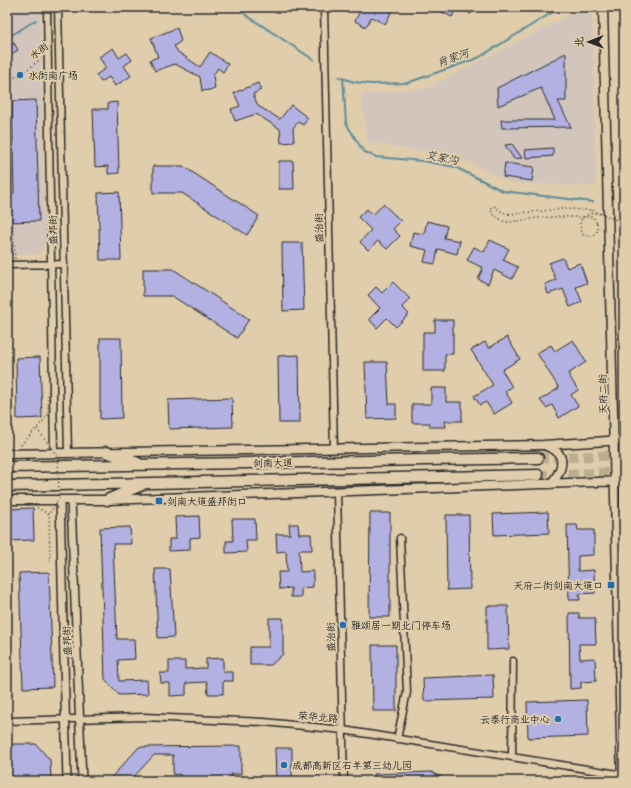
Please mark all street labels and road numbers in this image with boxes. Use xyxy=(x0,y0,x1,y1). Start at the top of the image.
street label: 水街 xyxy=(27,40,51,62)
street label: 盛治街 xyxy=(312,213,326,243)
street label: 盛邦街 xyxy=(46,215,60,245)
street label: 天府二街 xyxy=(596,374,610,414)
street label: 剑南大道 xyxy=(253,456,293,470)
street label: 盛治街 xyxy=(324,622,338,652)
street label: 盛邦街 xyxy=(60,626,74,656)
street label: 荣华北路 xyxy=(298,709,338,725)

